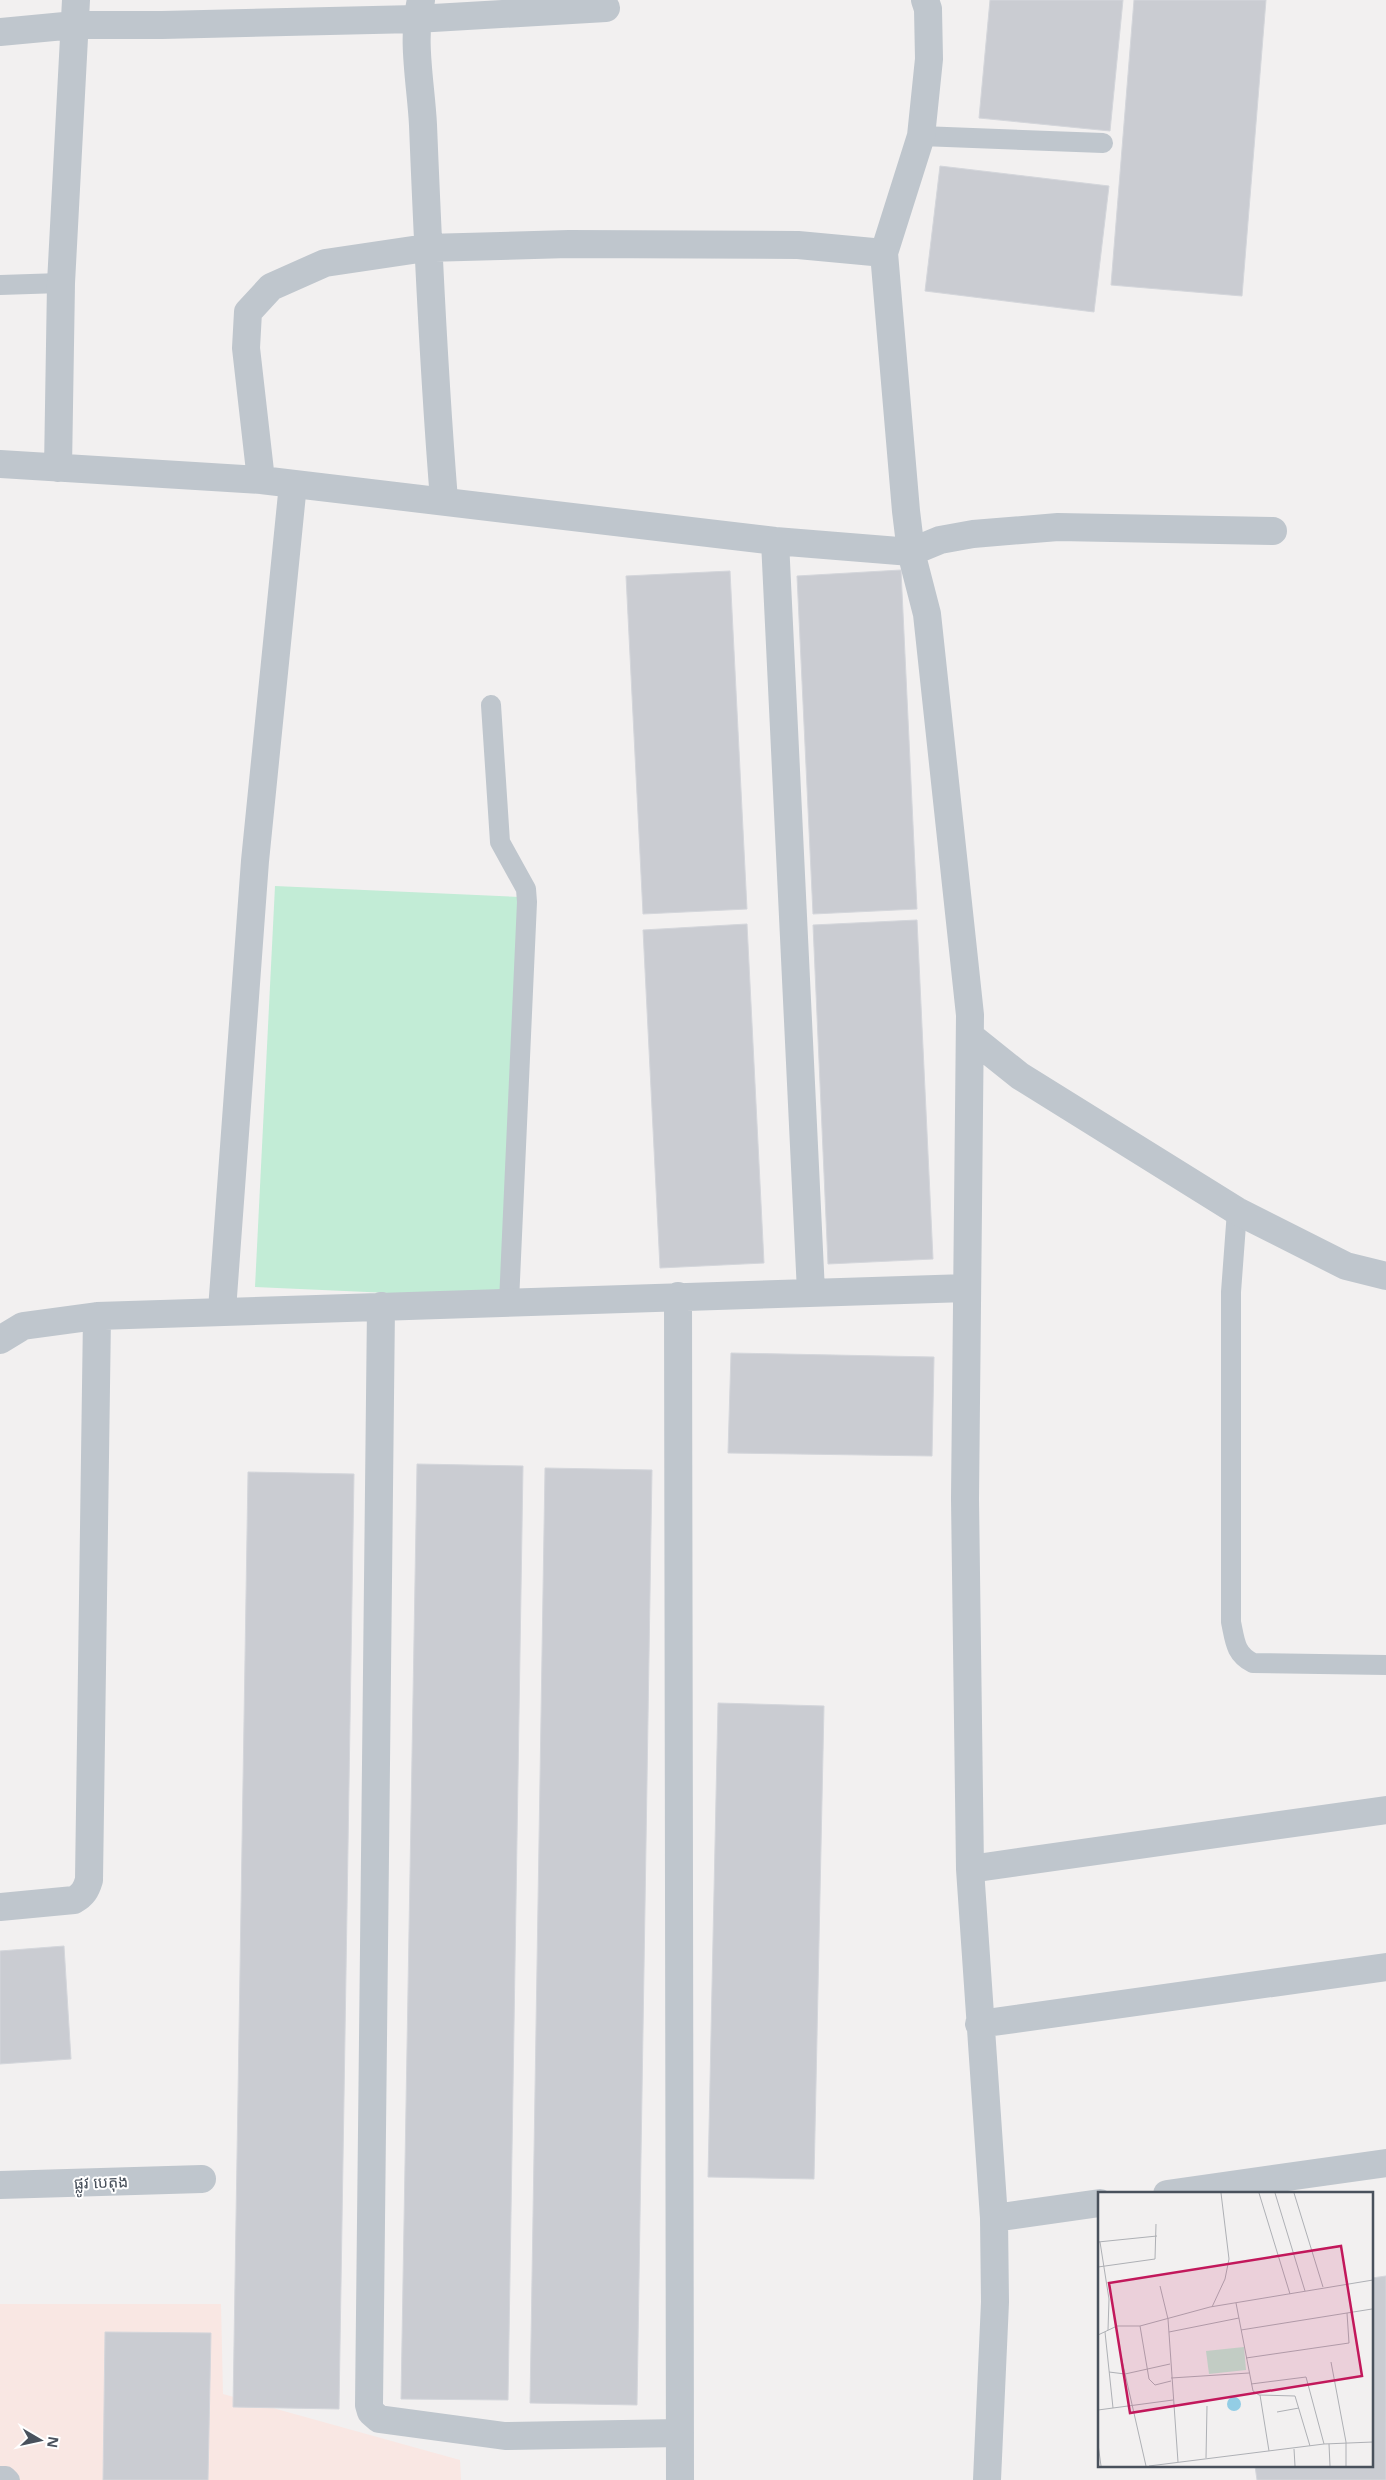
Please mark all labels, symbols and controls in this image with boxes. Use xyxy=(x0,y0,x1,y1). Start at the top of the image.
street label: ផ្លូវ បេតុង xyxy=(73,2170,129,2198)
inset map xyxy=(1098,2192,1374,2468)
north arrow xyxy=(15,2415,65,2465)
text: N xyxy=(43,2435,64,2449)

